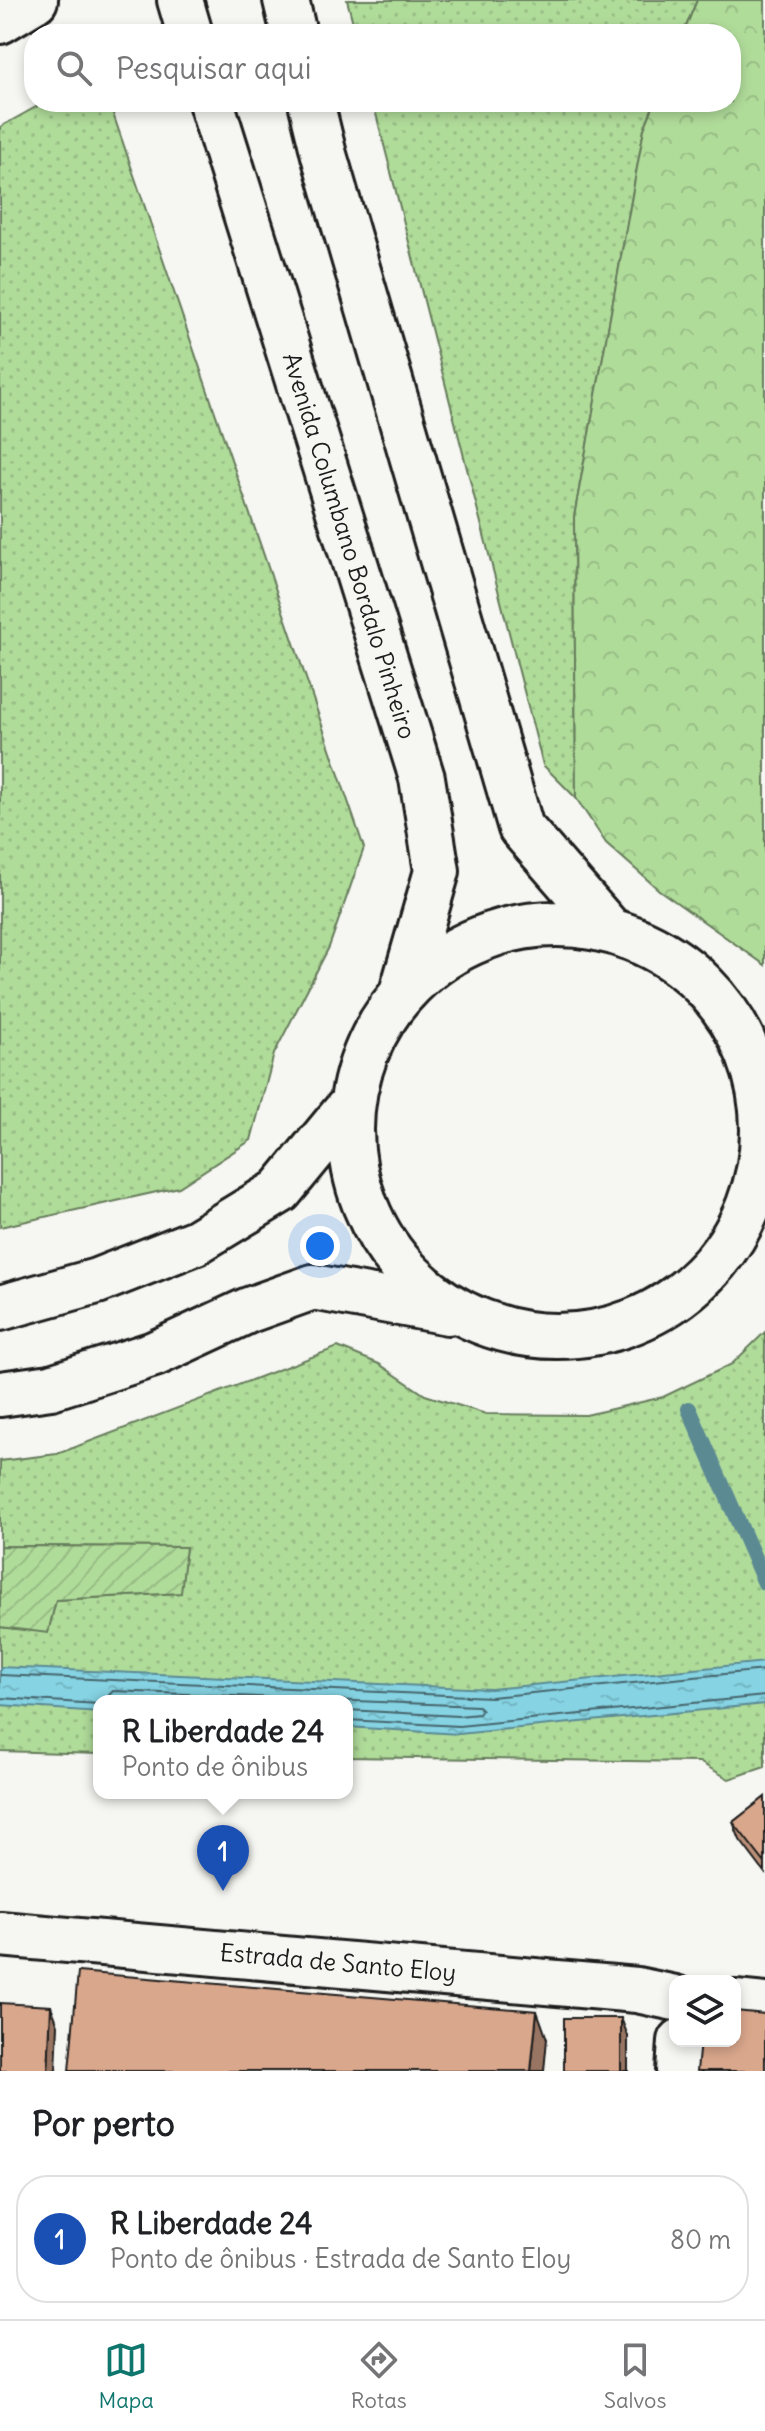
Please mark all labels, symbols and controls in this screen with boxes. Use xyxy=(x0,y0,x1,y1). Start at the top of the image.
search box xyxy=(24,24,741,112)
icon: search xyxy=(52,46,96,90)
text: Pesquisar aqui xyxy=(116,49,312,87)
street label: Avenida Columbano Bordalo Pinheiro xyxy=(277,349,423,742)
your location xyxy=(300,1226,340,1266)
popup xyxy=(93,1695,353,1799)
text: R Liberdade 24 xyxy=(122,1712,324,1750)
text: Ponto de ônibus xyxy=(122,1750,308,1783)
pin: 1 xyxy=(197,1825,249,1891)
street label: Estrada de Santo Eloy xyxy=(219,1937,457,1987)
map controls xyxy=(669,1975,741,2047)
button: layers xyxy=(669,1975,741,2047)
text: Por perto xyxy=(32,2102,175,2145)
text: R Liberdade 24 xyxy=(110,2204,313,2242)
text: 1 xyxy=(55,2223,65,2256)
text: 80 m xyxy=(670,2223,731,2256)
text: Ponto de ônibus · Estrada de Santo Eloy xyxy=(110,2242,571,2275)
tab: Mapa xyxy=(98,2338,154,2414)
tab: Rotas xyxy=(351,2338,407,2414)
tab: Salvos xyxy=(604,2338,667,2414)

